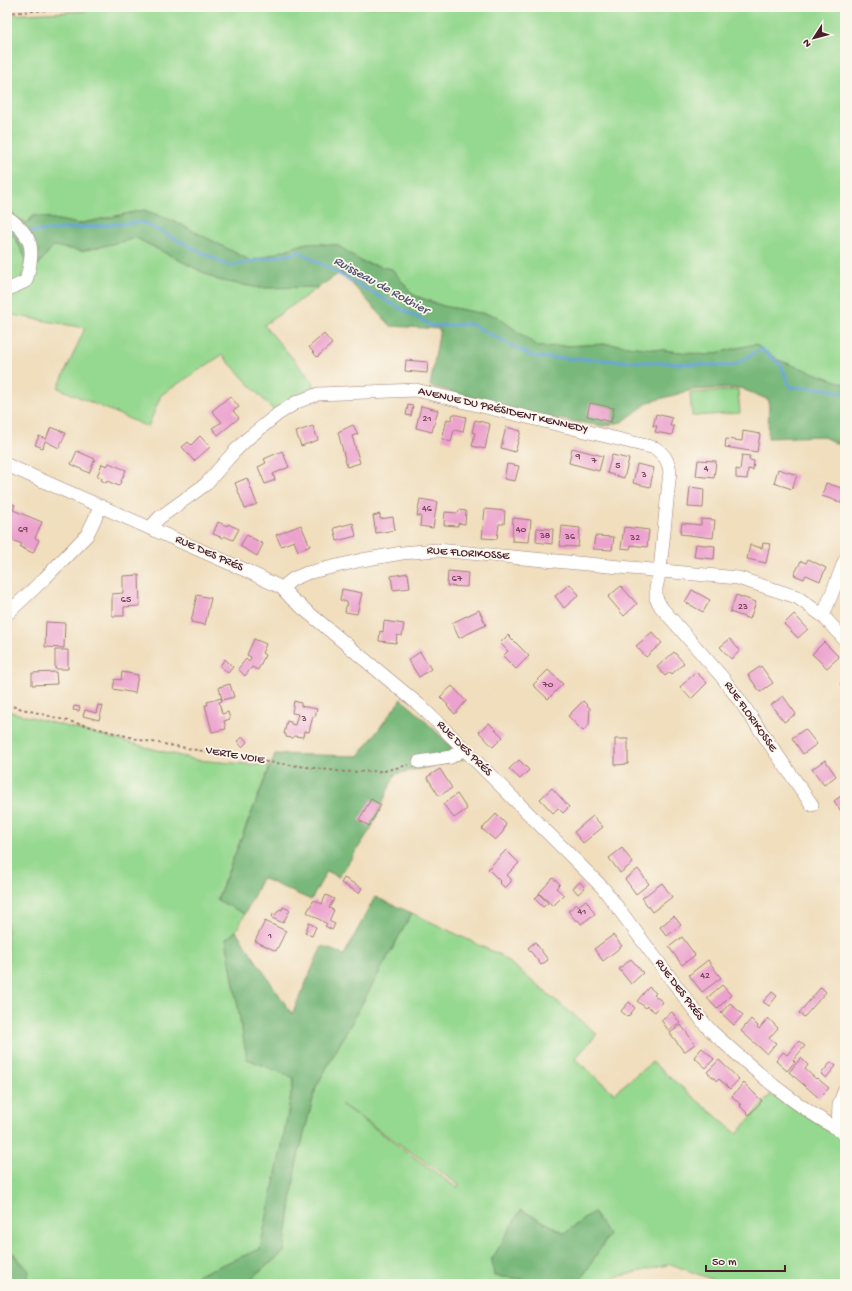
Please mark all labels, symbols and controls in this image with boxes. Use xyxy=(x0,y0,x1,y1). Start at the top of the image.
north arrow xyxy=(794,18,834,58)
text: N xyxy=(801,36,814,49)
water label: Ruisseau de Rokhier xyxy=(331,254,433,319)
street label: AVENUE DU PRÉSIDENT KENNEDY xyxy=(417,385,590,437)
house number: 21 xyxy=(423,413,431,425)
house number: 9 xyxy=(574,451,581,463)
house number: 7 xyxy=(590,455,597,467)
house number: 5 xyxy=(615,460,621,472)
house number: 4 xyxy=(704,463,709,475)
house number: 3 xyxy=(640,469,647,481)
house number: 46 xyxy=(422,503,433,515)
house number: 69 xyxy=(18,524,28,536)
house number: 40 xyxy=(516,524,527,536)
house number: 38 xyxy=(539,530,551,542)
house number: 36 xyxy=(564,531,576,543)
house number: 32 xyxy=(629,532,640,544)
street label: RUE DES PRÉS xyxy=(173,533,246,575)
street label: RUE FLORIKOSSE xyxy=(426,544,510,564)
house number: 67 xyxy=(452,573,463,585)
house number: 65 xyxy=(121,594,131,606)
house number: 23 xyxy=(738,601,748,613)
house number: 70 xyxy=(542,679,554,691)
street label: RUE FLORIKOSSE xyxy=(720,679,780,755)
house number: 3 xyxy=(300,713,307,725)
street label: RUE DES PRÉS xyxy=(433,718,495,780)
street label: VERTE VOIE xyxy=(203,744,266,768)
house number: 41 xyxy=(578,906,586,918)
house number: 1 xyxy=(267,930,272,942)
street label: RUE DES PRÉS xyxy=(651,957,707,1024)
house number: 42 xyxy=(700,970,710,982)
scale bar xyxy=(706,1247,785,1273)
text: 50 m xyxy=(712,1256,737,1270)

